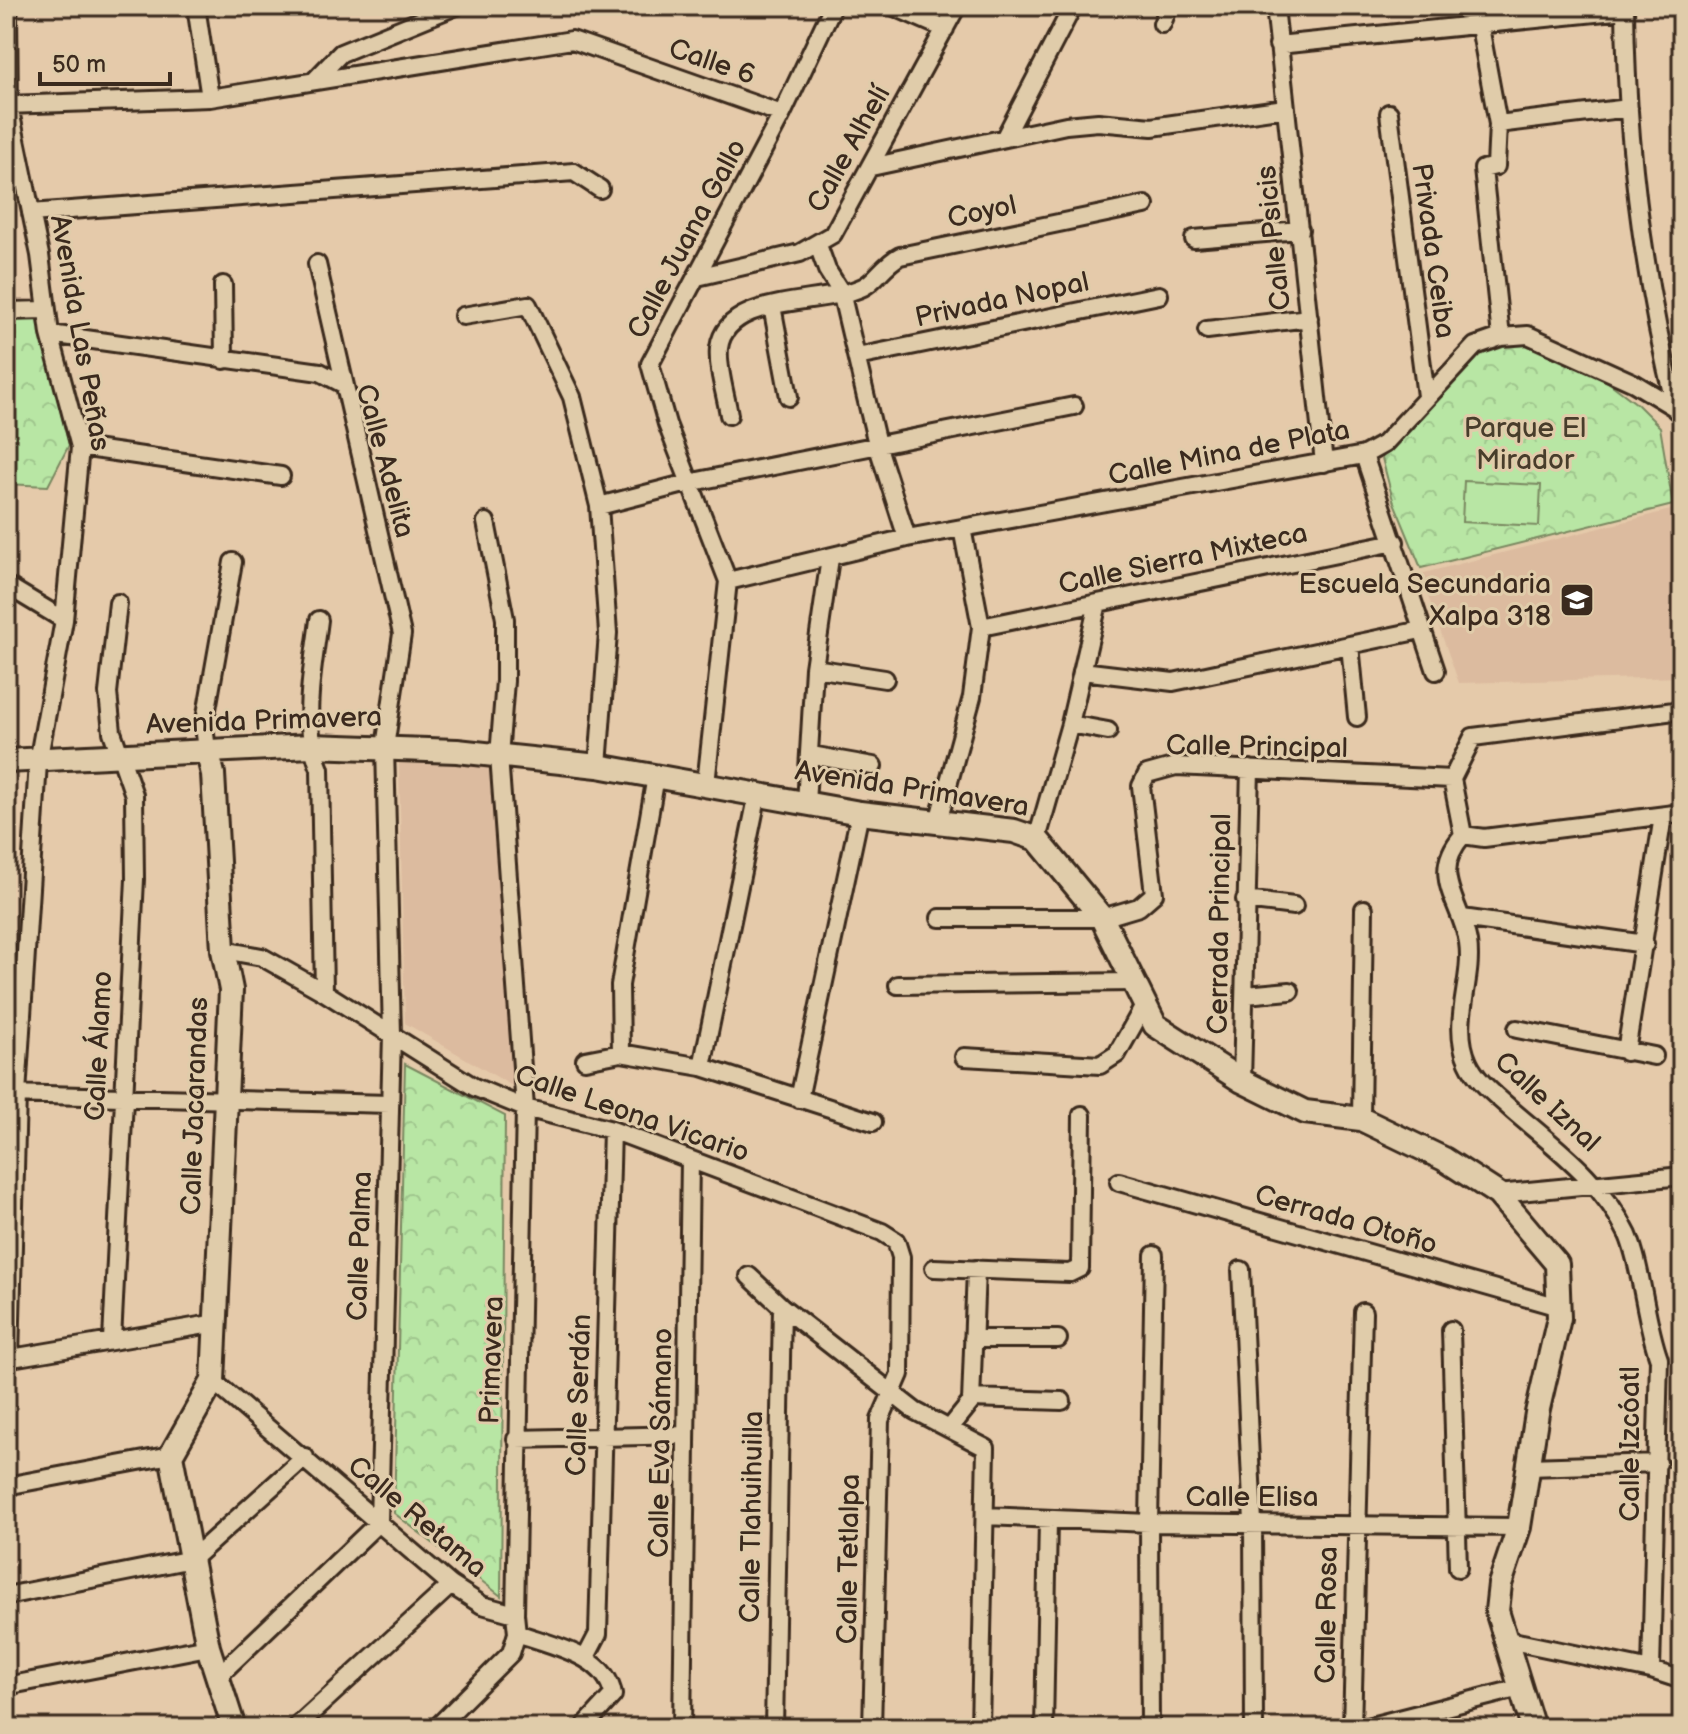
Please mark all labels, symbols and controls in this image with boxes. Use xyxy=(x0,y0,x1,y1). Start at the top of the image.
street label: Calle 6 xyxy=(664,32,760,92)
scale bar xyxy=(40,36,170,86)
text: 50 m xyxy=(52,50,106,79)
street label: Calle Alhelí xyxy=(800,79,898,218)
street label: Calle Juana Gallo xyxy=(621,134,753,344)
street label: Privada Ceiba xyxy=(1404,161,1462,341)
street label: Calle Psicis xyxy=(1250,164,1298,312)
street label: Coyol xyxy=(945,189,1019,235)
street label: Avenida Las Peñas xyxy=(43,212,117,454)
street label: Privada Nopal xyxy=(912,265,1092,335)
street label: Calle Adelita xyxy=(349,381,421,541)
park label: Parque El Mirador xyxy=(1464,412,1586,477)
street label: Calle Mina de Plata xyxy=(1105,413,1353,493)
street label: Calle Sierra Mixteca xyxy=(1055,516,1311,602)
place label: Escuela Secundaria Xalpa 318 xyxy=(1298,568,1551,633)
school or university icon: Escuela Secundaria Xalpa 318 xyxy=(1558,581,1596,619)
street label: Avenida Primavera xyxy=(145,700,383,742)
street label: Calle Principal xyxy=(1166,729,1348,765)
street label: Avenida Primavera xyxy=(793,754,1031,824)
street label: Cerrada Principal xyxy=(1202,813,1238,1035)
street label: Calle Álamo xyxy=(78,970,119,1122)
street label: Calle Jacarandas xyxy=(175,996,215,1216)
street label: Calle Iznal xyxy=(1487,1045,1607,1159)
street label: Calle Leona Vicario xyxy=(511,1058,753,1170)
street label: Calle Palma xyxy=(341,1171,379,1321)
street label: Cerrada Otoño xyxy=(1251,1178,1441,1262)
street label: Primavera xyxy=(473,1295,511,1425)
street label: Calle Serdán xyxy=(560,1313,598,1477)
street label: Calle Eva Sámano xyxy=(642,1328,680,1558)
street label: Calle Izcóatl xyxy=(1614,1366,1647,1522)
street label: Calle Tlahuihuilla xyxy=(734,1410,770,1624)
street label: Calle Retama xyxy=(341,1449,493,1585)
street label: Calle Tetlalpa xyxy=(831,1473,867,1645)
street label: Calle Elisa xyxy=(1185,1481,1319,1514)
street label: Calle Rosa xyxy=(1309,1546,1345,1684)

